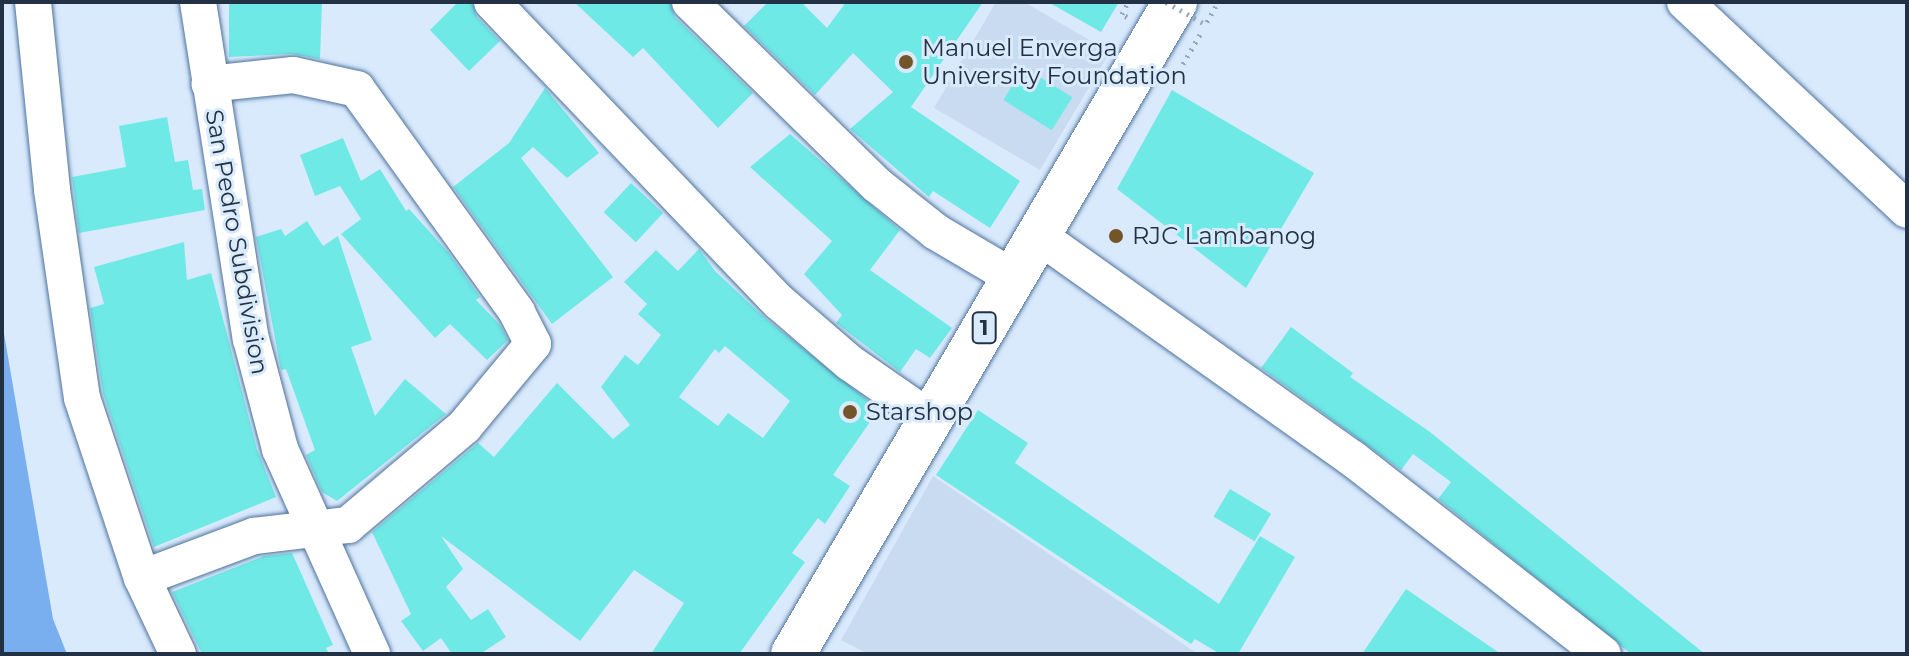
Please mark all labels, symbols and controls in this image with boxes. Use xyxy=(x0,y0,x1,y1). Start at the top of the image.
place label: Manuel Enverga University Foundation xyxy=(922,34,1187,90)
marker: Manuel Enverga University Foundation xyxy=(897,53,915,71)
street label: San Pedro Subdivision xyxy=(200,107,274,377)
place label: RJC Lambanog xyxy=(1132,222,1316,250)
marker: RJC Lambanog xyxy=(1107,227,1125,245)
road number: 1 xyxy=(970,310,998,346)
place label: Starshop xyxy=(866,398,973,426)
marker: Starshop xyxy=(841,403,859,421)

